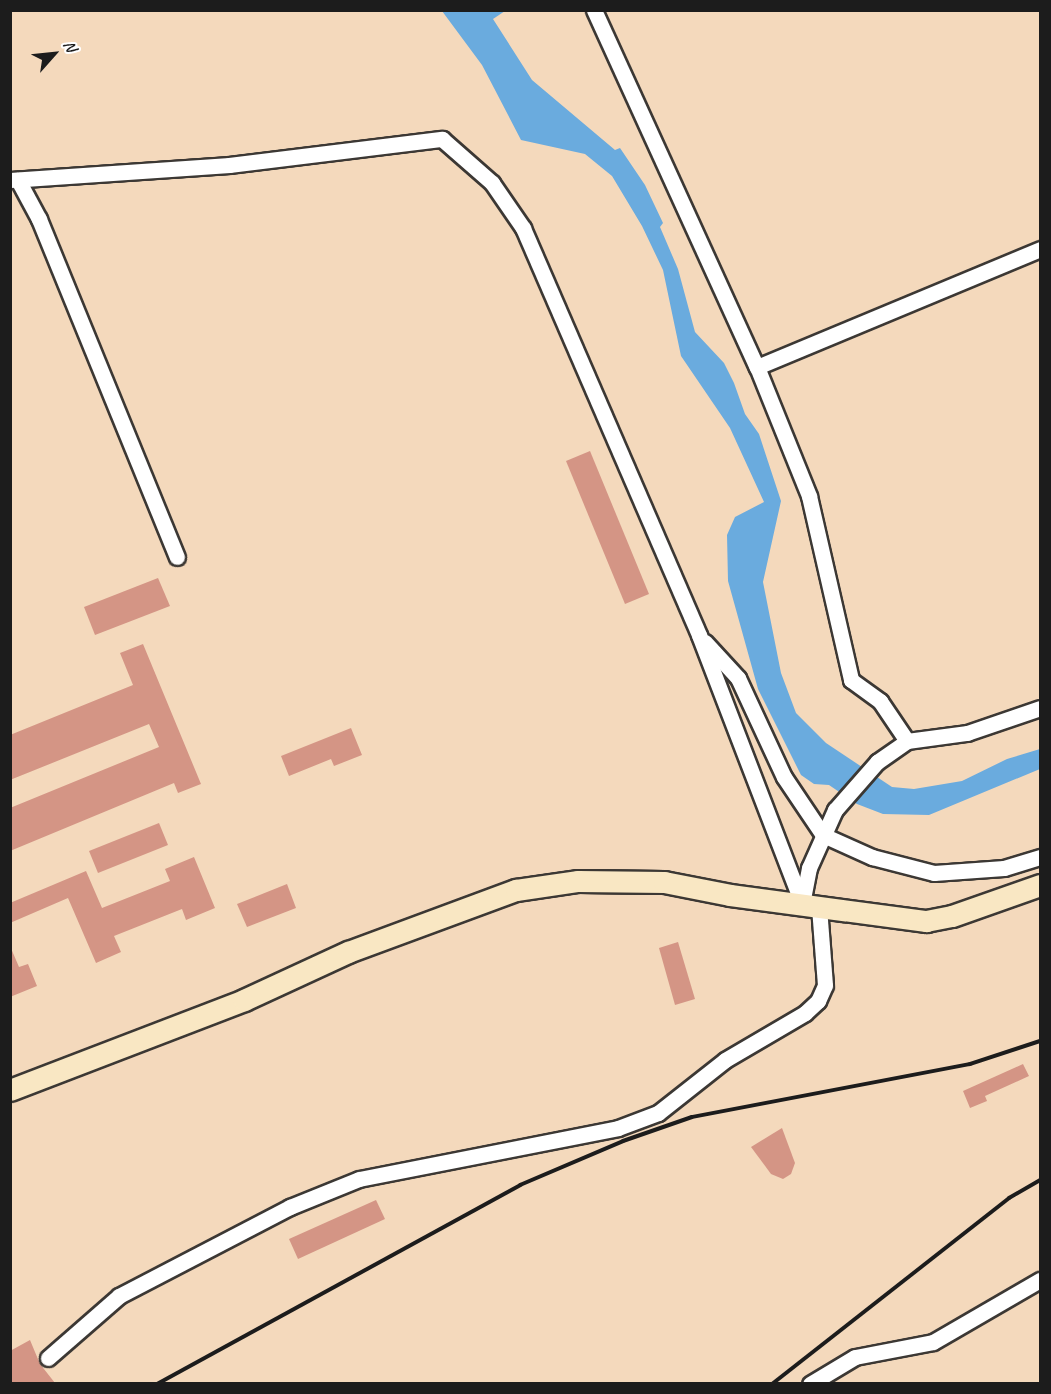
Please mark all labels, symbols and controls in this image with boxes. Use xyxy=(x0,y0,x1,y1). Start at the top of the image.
north arrow xyxy=(24,24,84,84)
text: N xyxy=(59,37,81,55)

